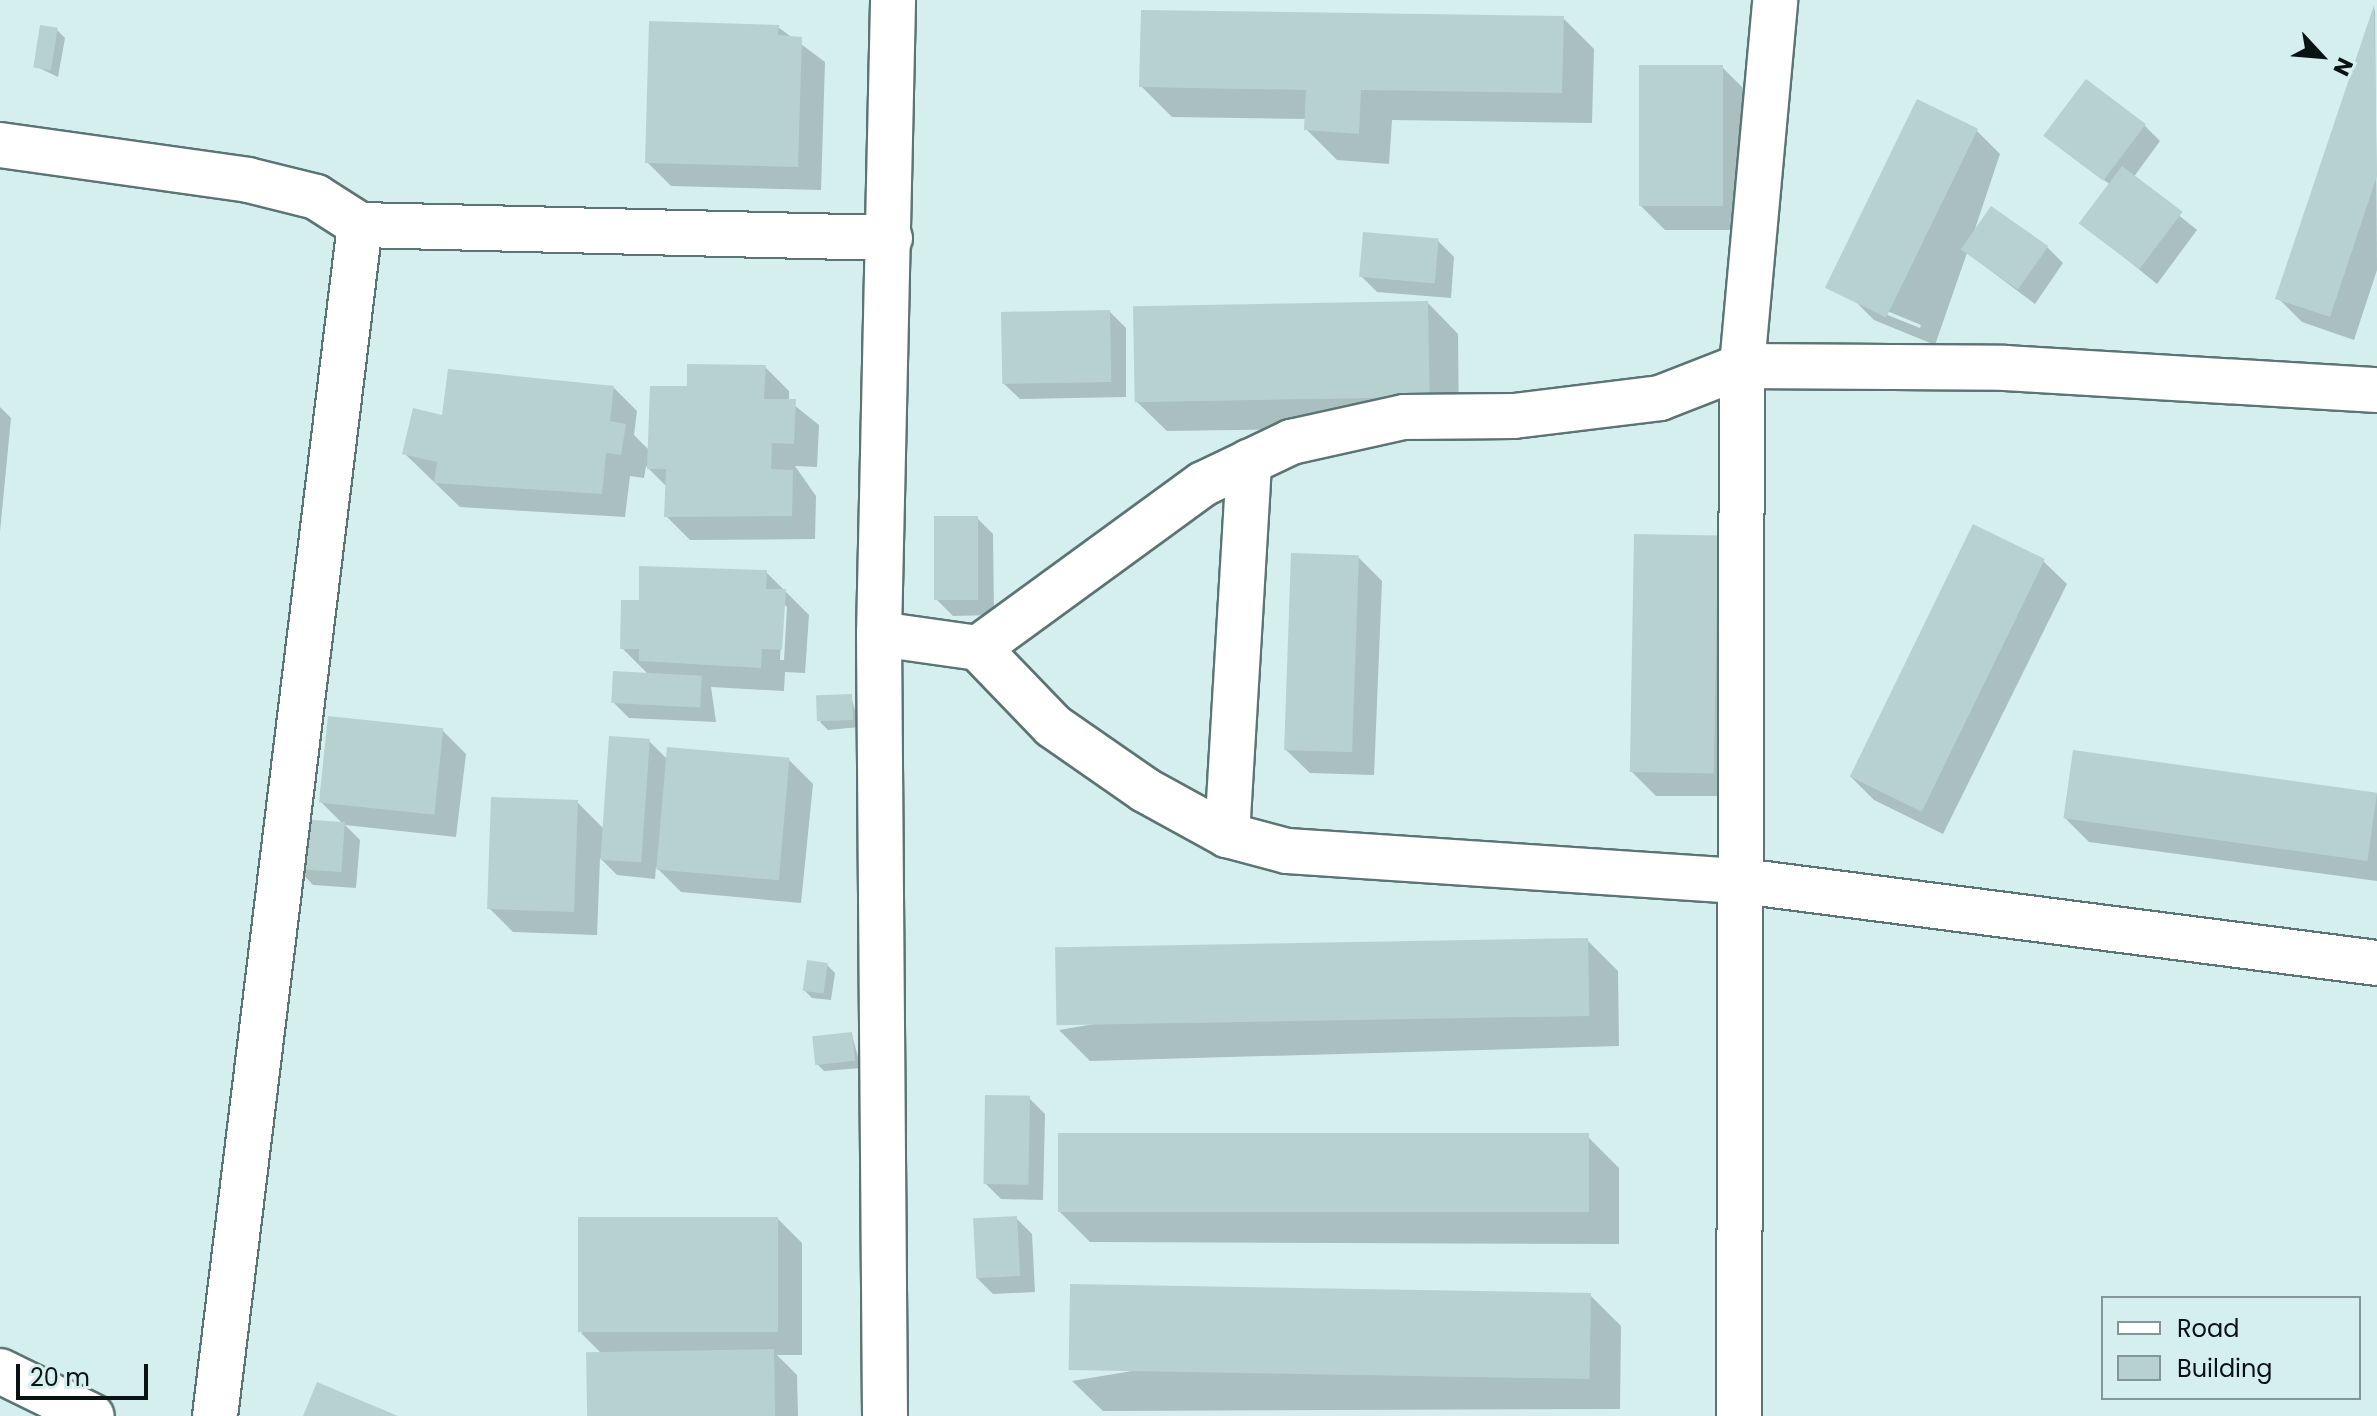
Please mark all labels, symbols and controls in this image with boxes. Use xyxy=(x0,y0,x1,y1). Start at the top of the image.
north arrow xyxy=(2281,16,2361,96)
text: N xyxy=(2325,53,2361,81)
legend xyxy=(2101,1296,2361,1400)
text: Road xyxy=(2177,1312,2239,1345)
scale bar xyxy=(20,1348,152,1398)
text: Building xyxy=(2177,1352,2273,1385)
text: 20 m xyxy=(30,1361,90,1394)

